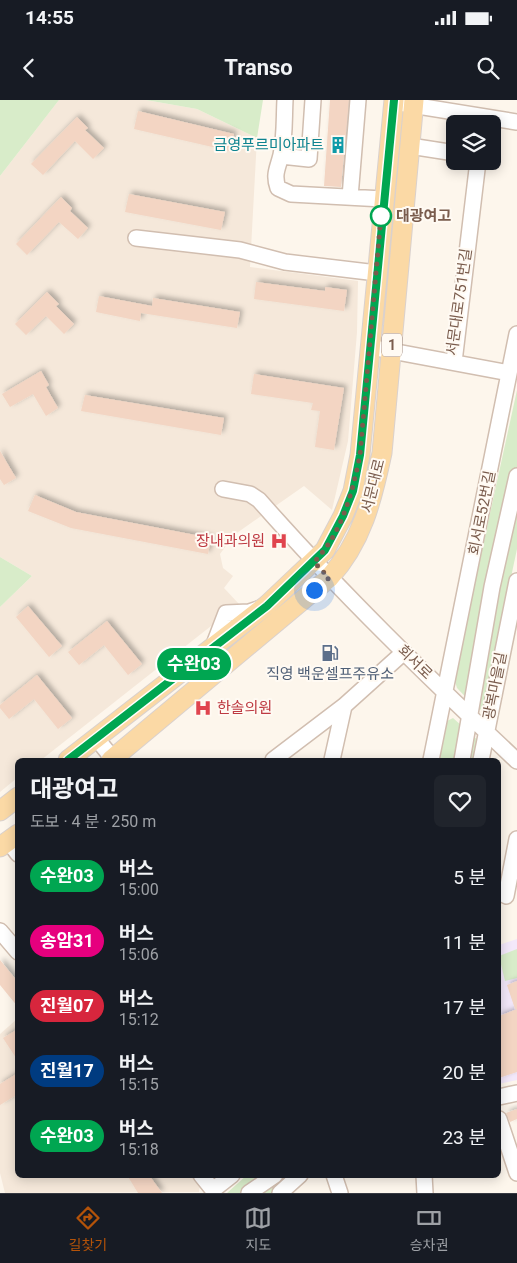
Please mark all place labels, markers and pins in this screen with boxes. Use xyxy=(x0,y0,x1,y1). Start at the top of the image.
building icon: 금영푸르미아파트 xyxy=(328,135,348,155)
place label: 금영푸르미아파트 xyxy=(214,136,324,154)
marker: 대광여고 xyxy=(370,205,392,227)
place label: 대광여고 xyxy=(396,207,451,225)
hospital icon: 장내과의원 xyxy=(269,531,289,551)
place label: 장내과의원 xyxy=(196,532,265,550)
fuel station icon: 직영 백운셀프주유소 xyxy=(320,643,340,663)
place label: 직영 백운셀프주유소 xyxy=(266,665,394,683)
hospital icon: 한솔의원 xyxy=(193,698,213,718)
place label: 한솔의원 xyxy=(217,699,272,717)

